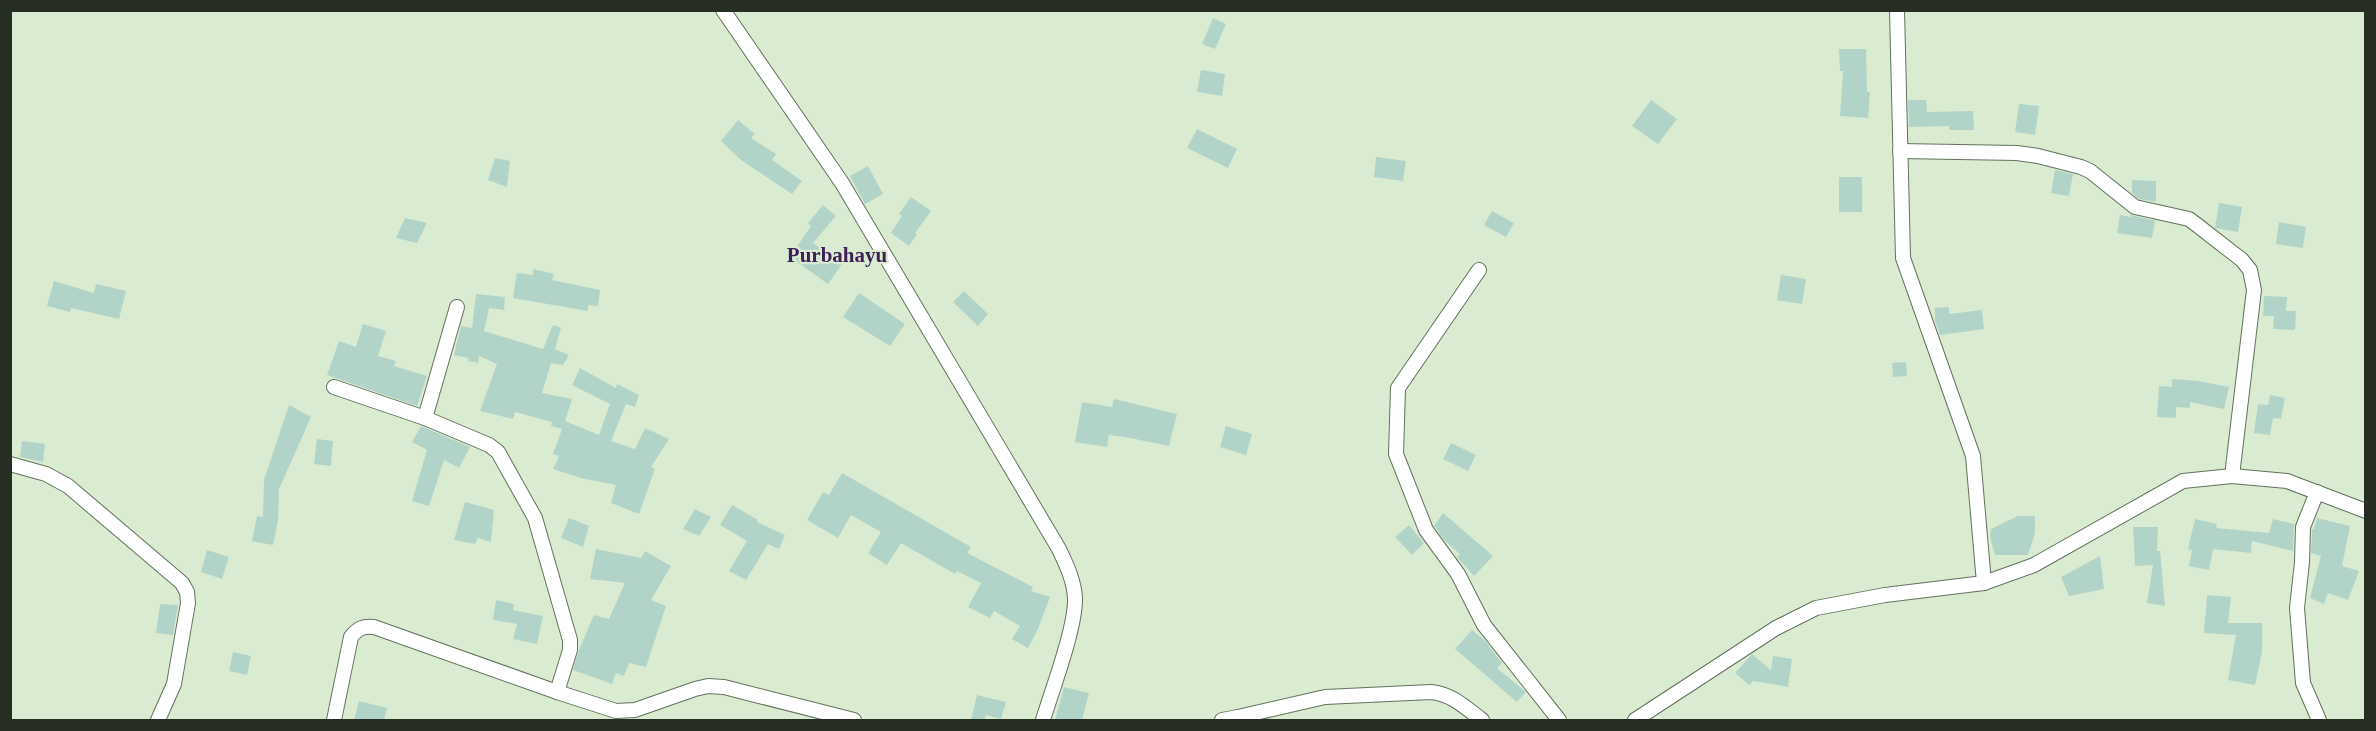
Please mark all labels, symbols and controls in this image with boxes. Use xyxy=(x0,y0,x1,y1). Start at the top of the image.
district label: Purbahayu xyxy=(787,243,887,267)

